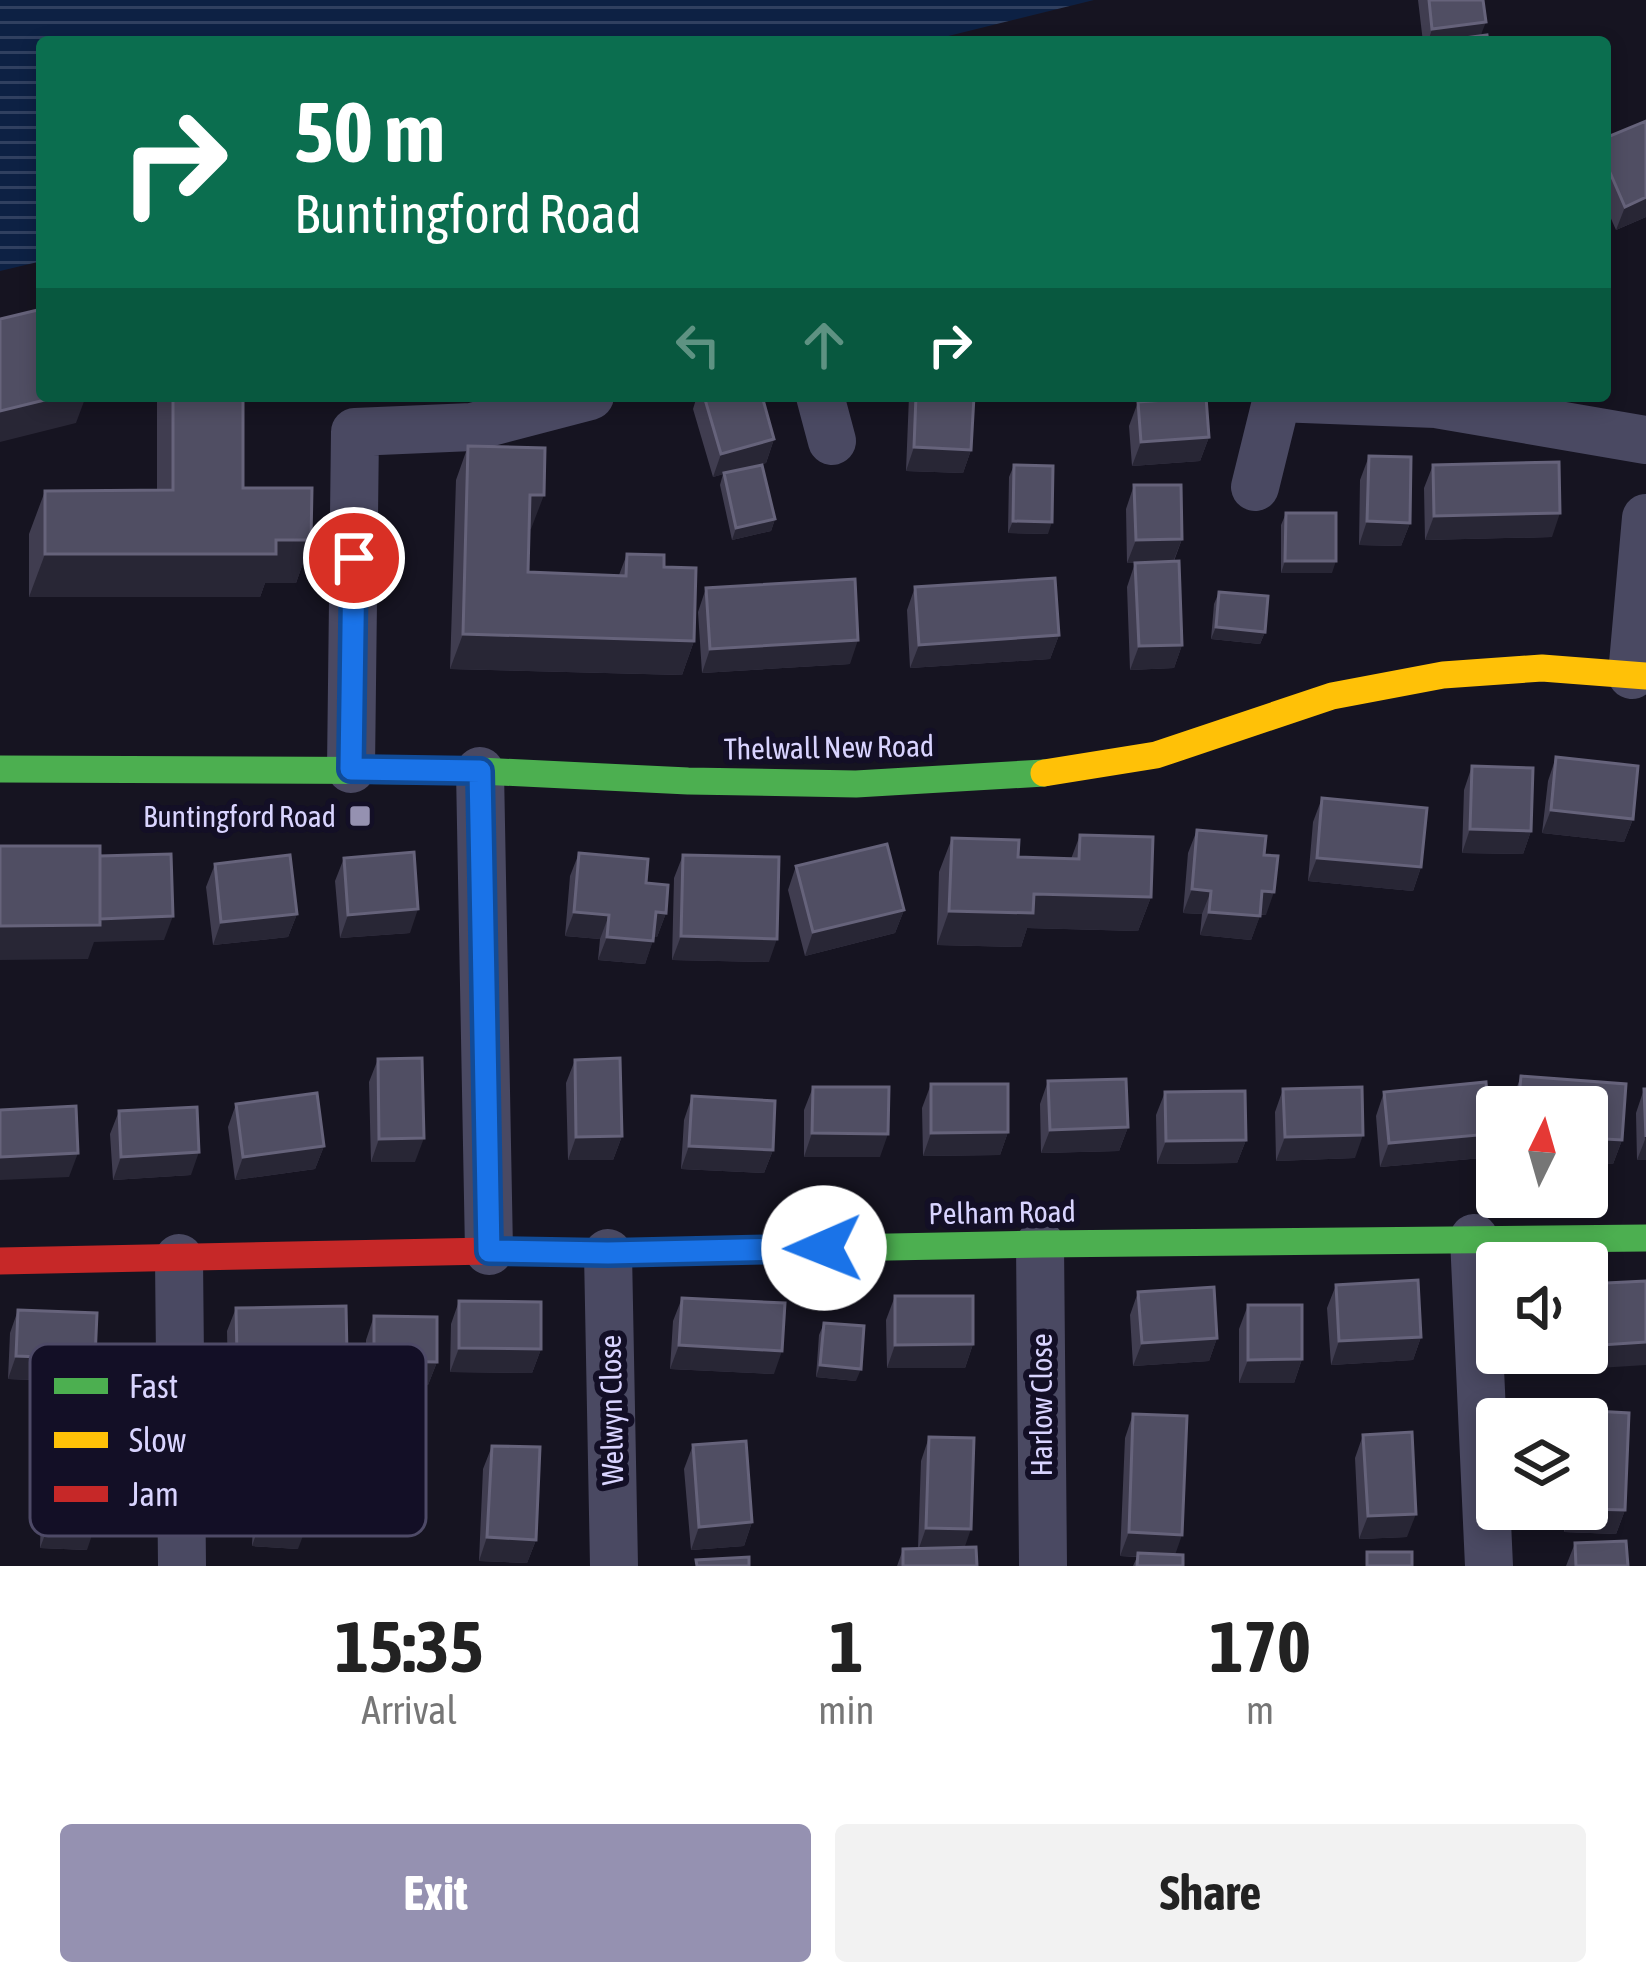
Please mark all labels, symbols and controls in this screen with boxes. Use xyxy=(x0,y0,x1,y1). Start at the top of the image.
icon: right xyxy=(96,84,252,240)
text: 50 m xyxy=(294,84,445,180)
text: Buntingford Road xyxy=(294,183,642,244)
icon: left xyxy=(665,312,731,378)
icon: ahead xyxy=(791,312,857,378)
icon: right xyxy=(917,312,983,378)
pin xyxy=(303,507,405,609)
icon: arrive xyxy=(321,525,387,591)
street label: Thelwall New Road xyxy=(724,728,934,766)
place label: Buntingford Road xyxy=(143,799,336,833)
marker: Buntingford Road xyxy=(347,803,373,829)
north arrow xyxy=(1476,1086,1608,1218)
map controls xyxy=(1476,1086,1608,1530)
position arrow xyxy=(761,1185,887,1311)
street label: Pelham Road xyxy=(928,1194,1076,1230)
button: sound xyxy=(1476,1242,1608,1374)
street label: Harlow Close xyxy=(1024,1333,1058,1477)
street label: Welwyn Close xyxy=(593,1334,629,1486)
legend xyxy=(30,1344,426,1536)
text: Fast xyxy=(129,1367,178,1405)
button: layers xyxy=(1476,1398,1608,1530)
text: Slow xyxy=(129,1421,186,1459)
text: Jam xyxy=(129,1475,179,1513)
text: 15:35 xyxy=(335,1605,483,1687)
text: 1 xyxy=(829,1605,863,1687)
text: 170 xyxy=(1209,1605,1311,1687)
text: Arrival xyxy=(362,1688,457,1732)
text: min xyxy=(818,1688,874,1732)
text: m xyxy=(1246,1688,1274,1732)
button: Exit xyxy=(60,1824,811,1962)
button: Share xyxy=(835,1824,1586,1962)

